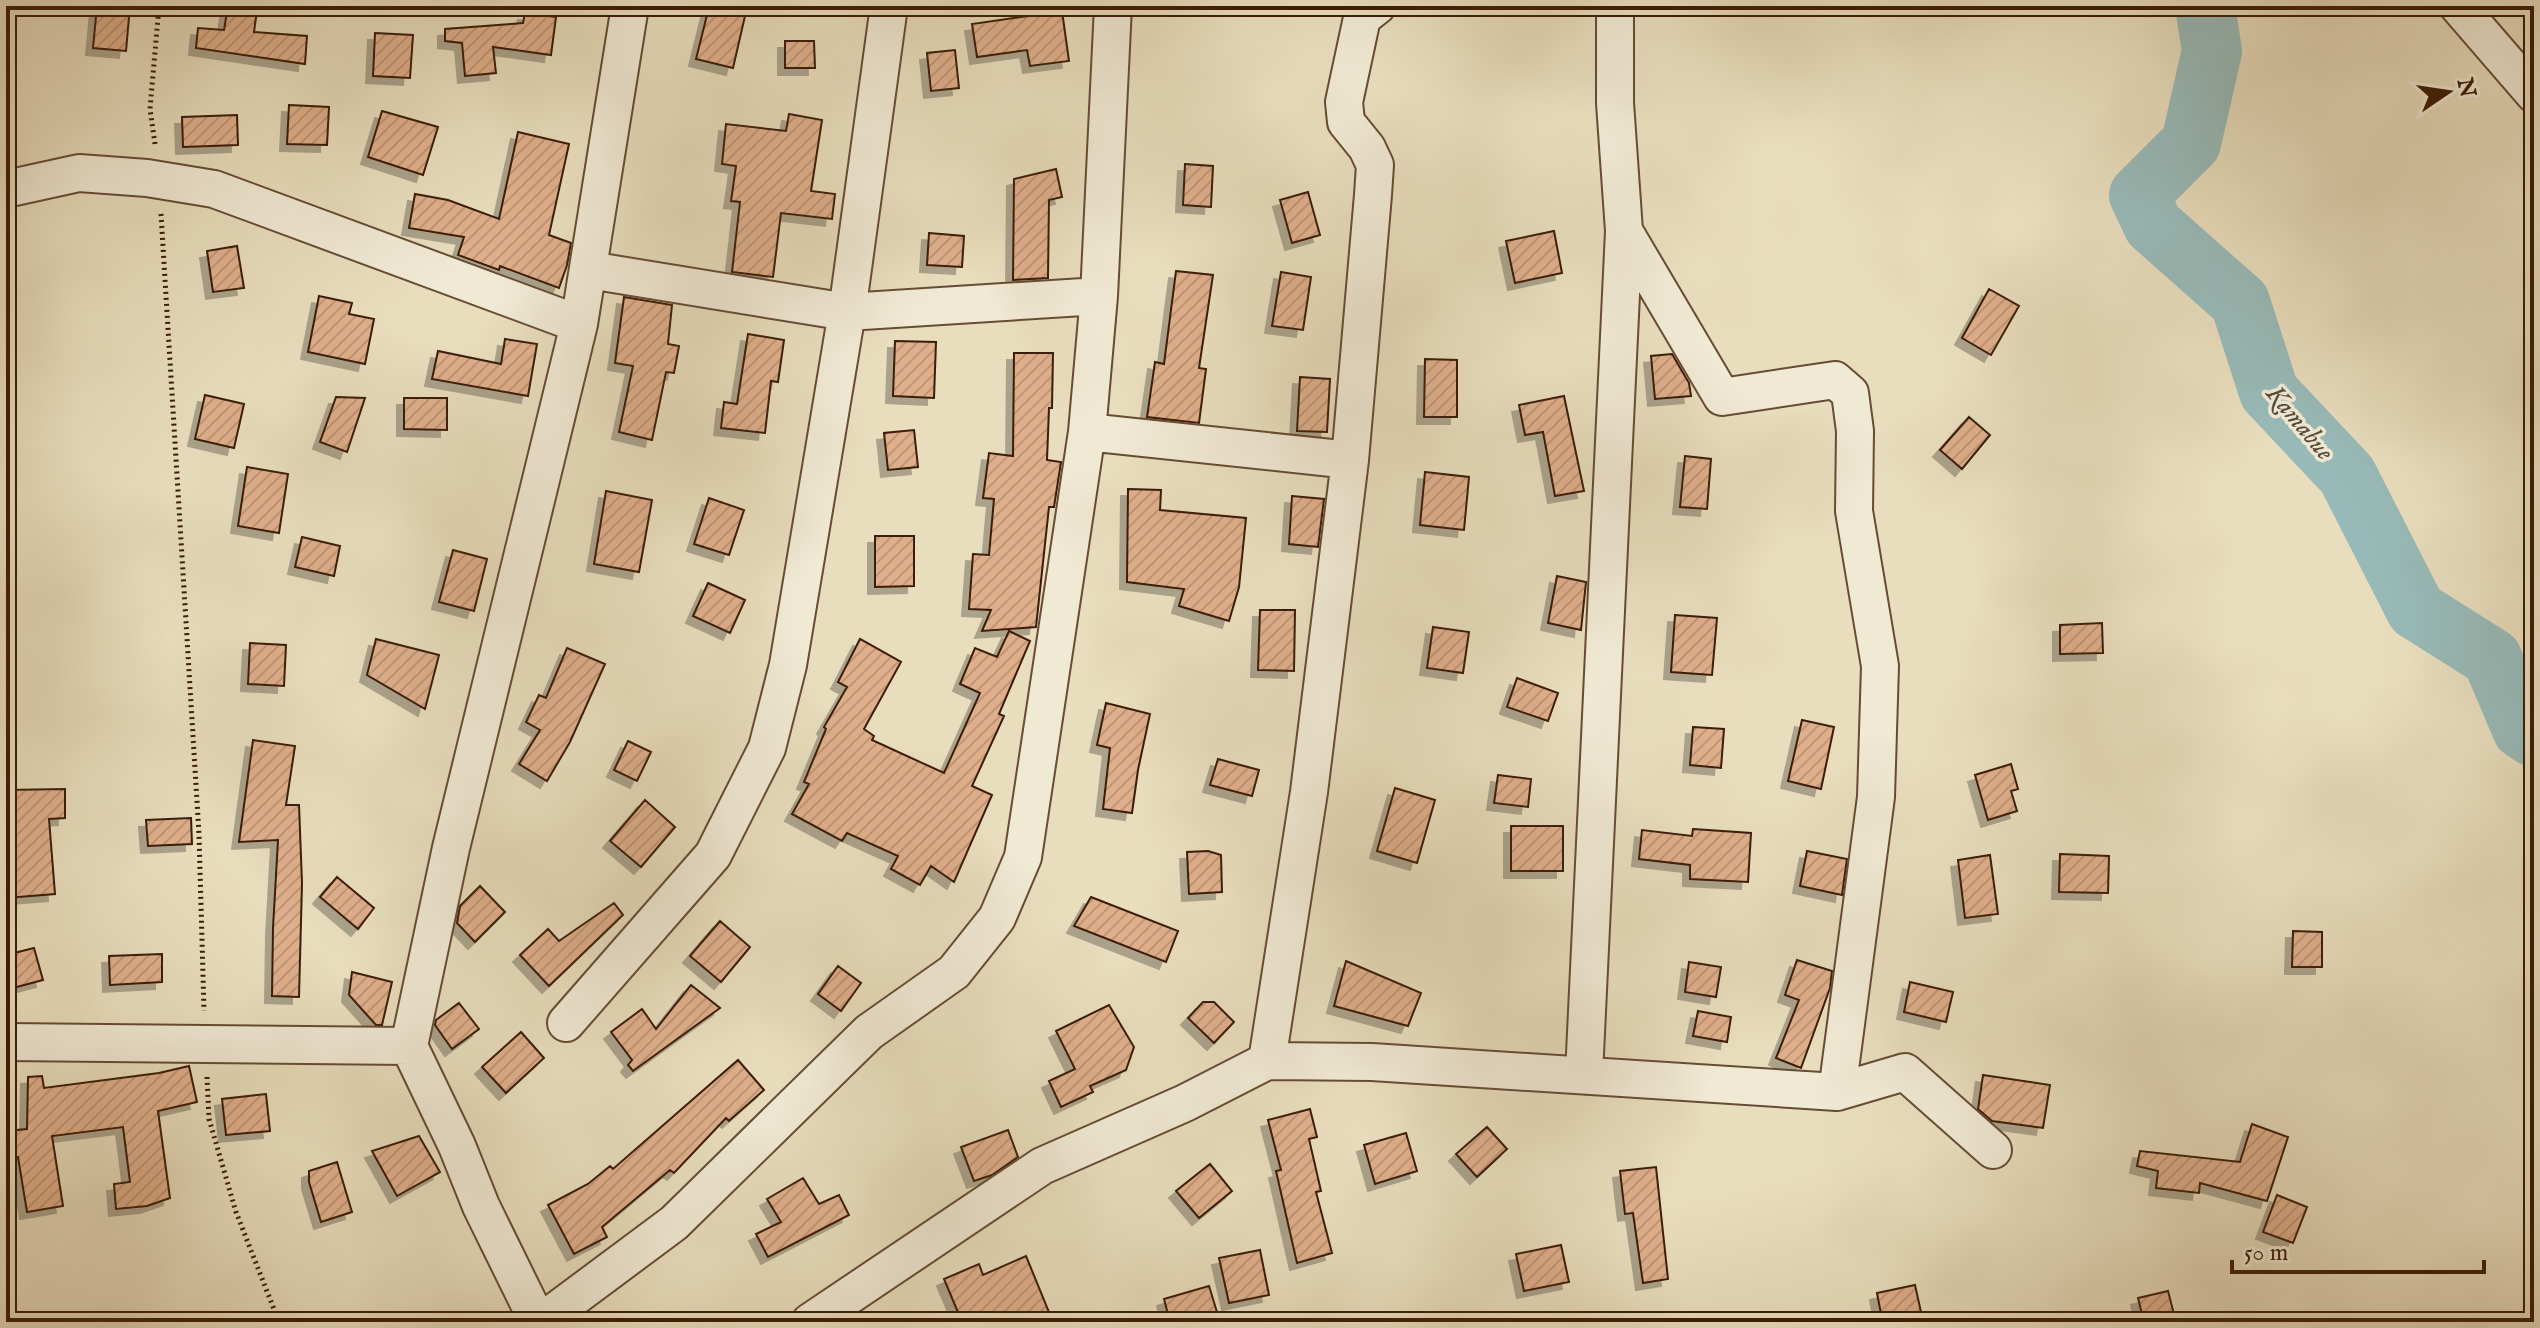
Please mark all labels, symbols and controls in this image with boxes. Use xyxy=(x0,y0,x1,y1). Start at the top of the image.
north arrow xyxy=(2408,52,2488,132)
text: N xyxy=(2450,75,2481,100)
water label: Kamabue xyxy=(2258,378,2341,468)
scale bar xyxy=(2232,1224,2484,1274)
text: 50 m xyxy=(2244,1238,2288,1269)

